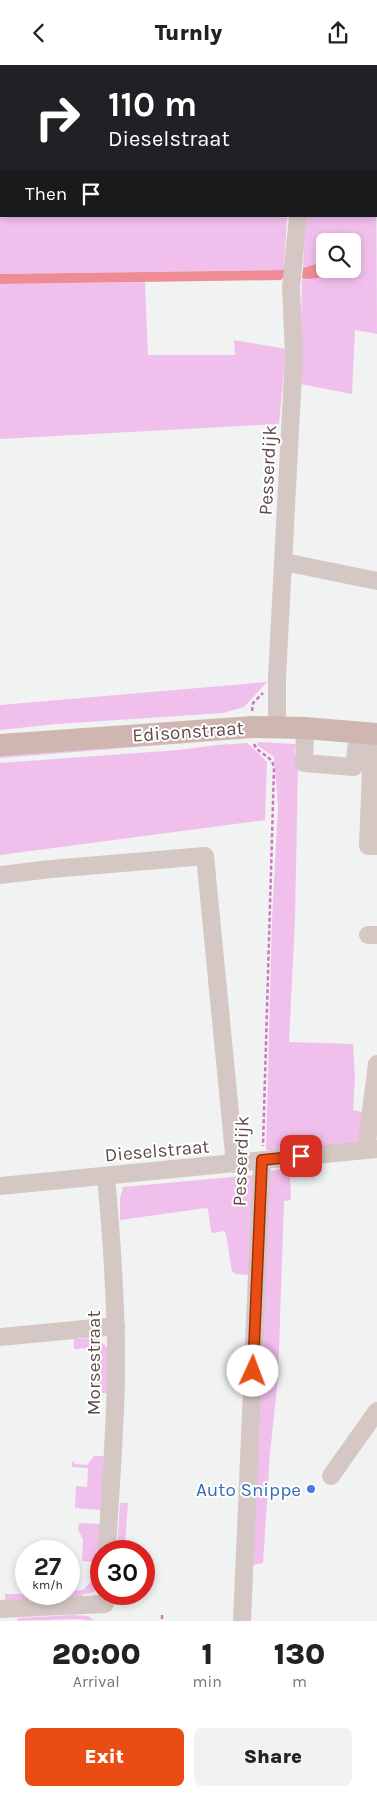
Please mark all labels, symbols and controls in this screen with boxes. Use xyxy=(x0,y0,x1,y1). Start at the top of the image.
icon: back xyxy=(25,19,53,47)
icon: share xyxy=(324,19,352,47)
text: Turnly xyxy=(155,20,222,46)
text: 110 m xyxy=(108,84,197,125)
icon: right xyxy=(25,85,90,150)
text: Dieselstraat xyxy=(108,126,230,152)
icon: arrive xyxy=(77,180,105,208)
text: Then xyxy=(25,183,67,205)
map controls xyxy=(316,233,361,278)
button: search xyxy=(316,233,361,278)
street label: Pesserdijk xyxy=(255,424,281,516)
street label: Edisonstraat xyxy=(132,717,244,747)
street label: Pesserdijk xyxy=(228,1115,254,1207)
street label: Dieselstraat xyxy=(104,1135,210,1167)
pin xyxy=(280,1135,322,1177)
icon: arrive xyxy=(287,1142,315,1170)
street label: Morsestraat xyxy=(83,1310,105,1416)
position arrow xyxy=(226,1344,278,1396)
place label: Auto Snippe xyxy=(196,1479,301,1501)
marker: Auto Snippe xyxy=(305,1483,317,1495)
speed limit sign: 30 xyxy=(90,1540,155,1605)
text: 27 xyxy=(34,1552,61,1581)
text: km/h xyxy=(32,1578,63,1592)
text: 20:00 xyxy=(52,1636,141,1672)
text: 1 xyxy=(201,1636,213,1672)
text: 130 xyxy=(274,1636,325,1672)
text: Arrival xyxy=(73,1672,120,1691)
text: min xyxy=(193,1672,222,1691)
text: m xyxy=(292,1672,307,1691)
button: Exit xyxy=(25,1728,184,1786)
button: Share xyxy=(194,1728,352,1786)

